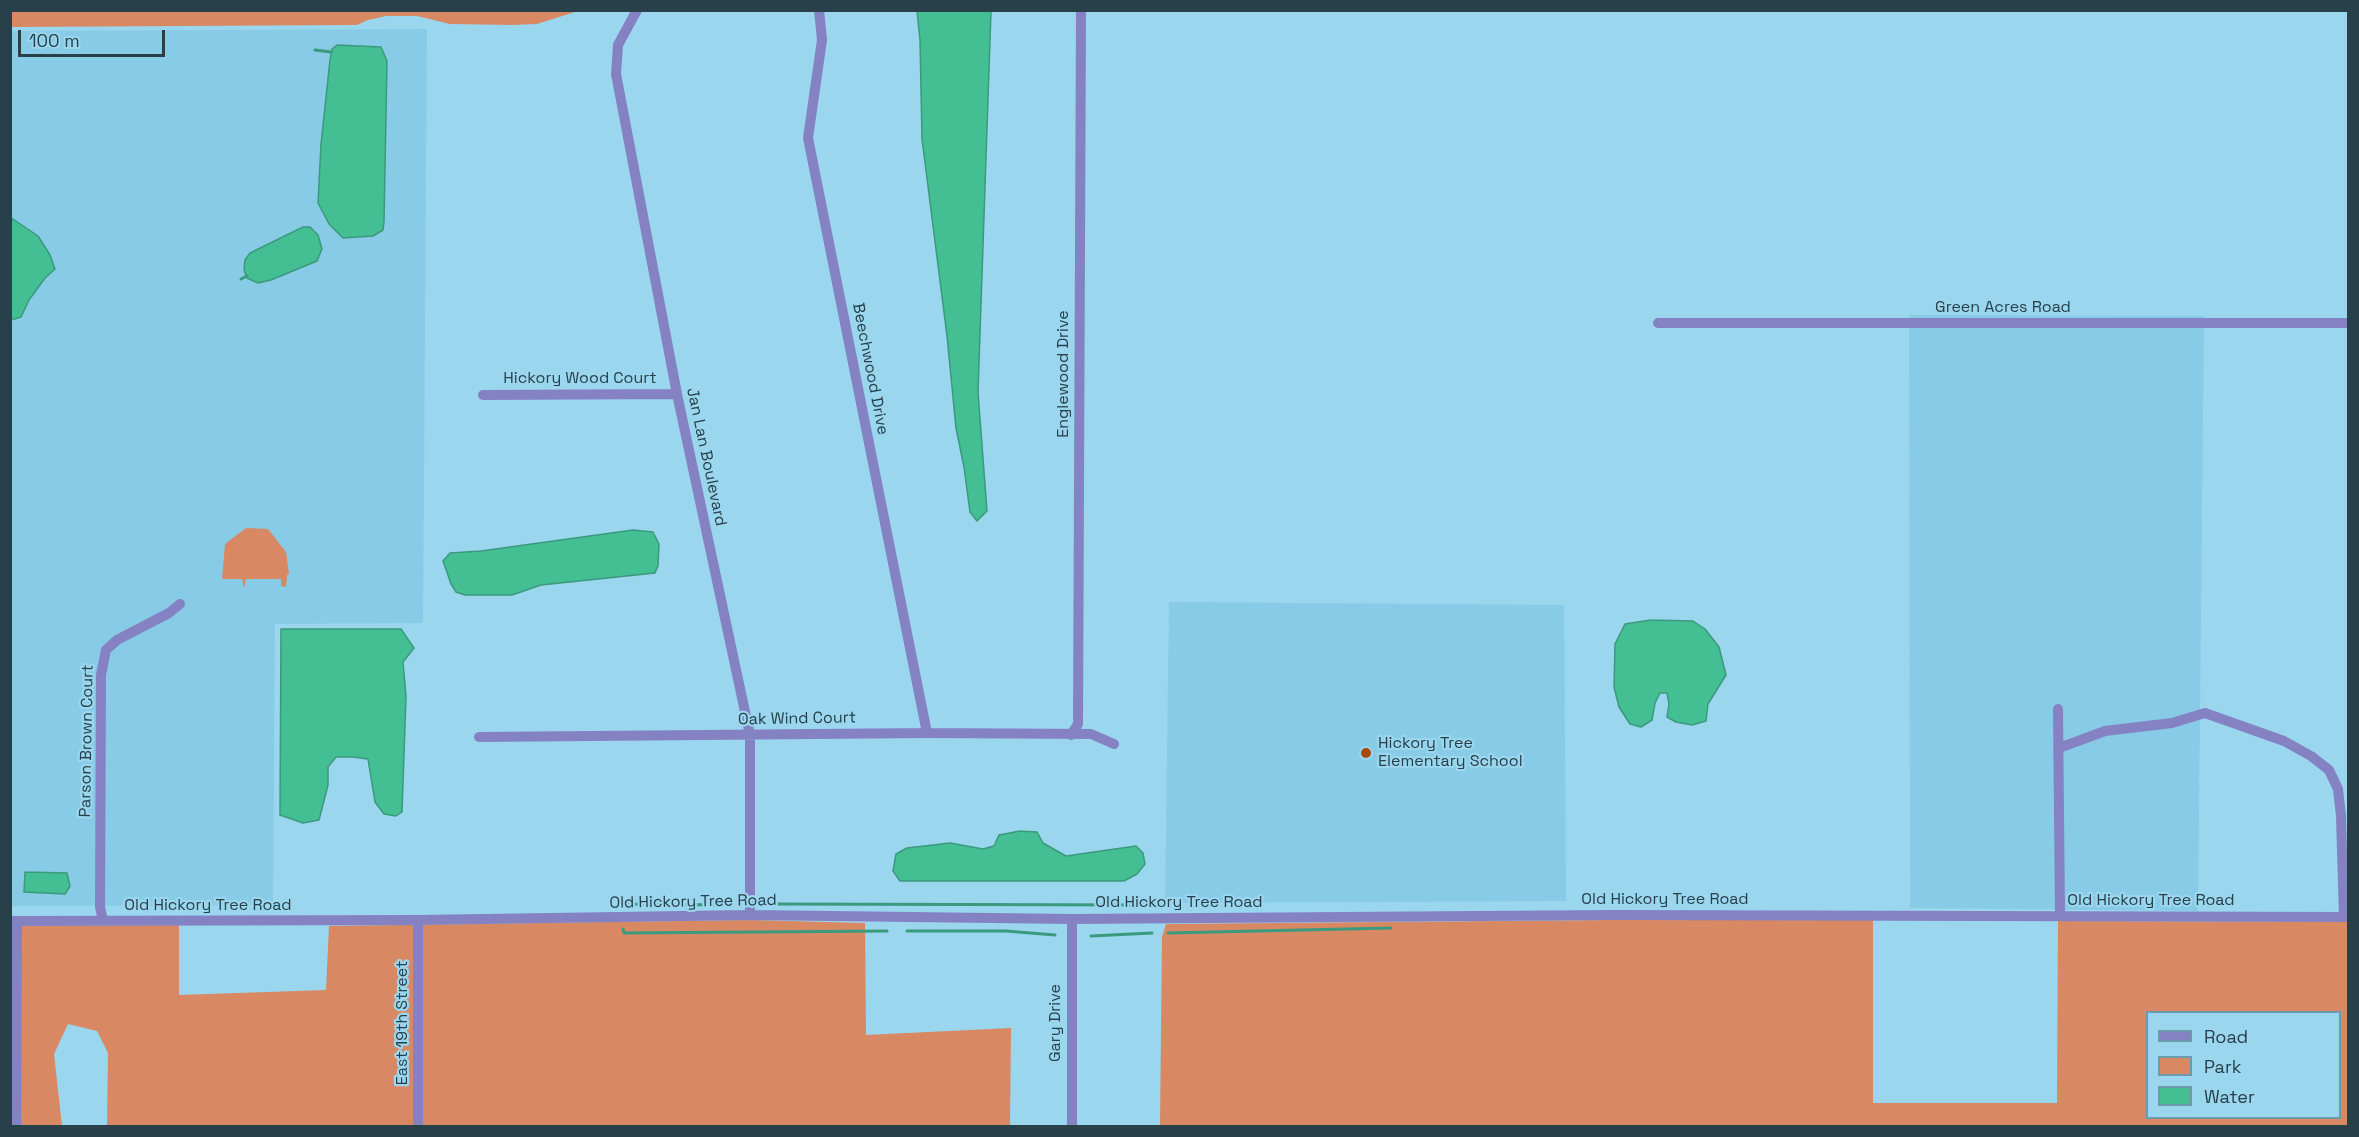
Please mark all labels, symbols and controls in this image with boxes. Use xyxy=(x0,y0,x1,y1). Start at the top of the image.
scale bar xyxy=(21,18,168,56)
text: 100 m xyxy=(29,29,80,52)
street label: Green Acres Road xyxy=(1935,298,2071,318)
street label: Beechwood Drive xyxy=(848,301,892,437)
street label: Englewood Drive xyxy=(1054,310,1074,438)
street label: Hickory Wood Court xyxy=(503,369,657,389)
street label: Jan Lan Boulevard xyxy=(682,386,730,528)
street label: Parson Brown Court xyxy=(76,664,98,818)
street label: Oak Wind Court xyxy=(738,708,856,730)
place label: Hickory Tree Elementary School xyxy=(1378,734,1523,772)
marker: Hickory Tree Elementary School xyxy=(1359,746,1373,760)
street label: Old Hickory Tree Road xyxy=(1581,890,1749,910)
street label: Old Hickory Tree Road xyxy=(609,891,777,913)
street label: Old Hickory Tree Road xyxy=(2067,891,2235,911)
street label: Old Hickory Tree Road xyxy=(1095,893,1263,913)
street label: Old Hickory Tree Road xyxy=(124,896,292,916)
street label: East 19th Street xyxy=(393,961,413,1085)
street label: Gary Drive xyxy=(1046,984,1066,1062)
legend xyxy=(2146,1011,2341,1119)
text: Road xyxy=(2204,1025,2248,1048)
text: Park xyxy=(2204,1055,2241,1078)
text: Water xyxy=(2204,1085,2255,1108)

